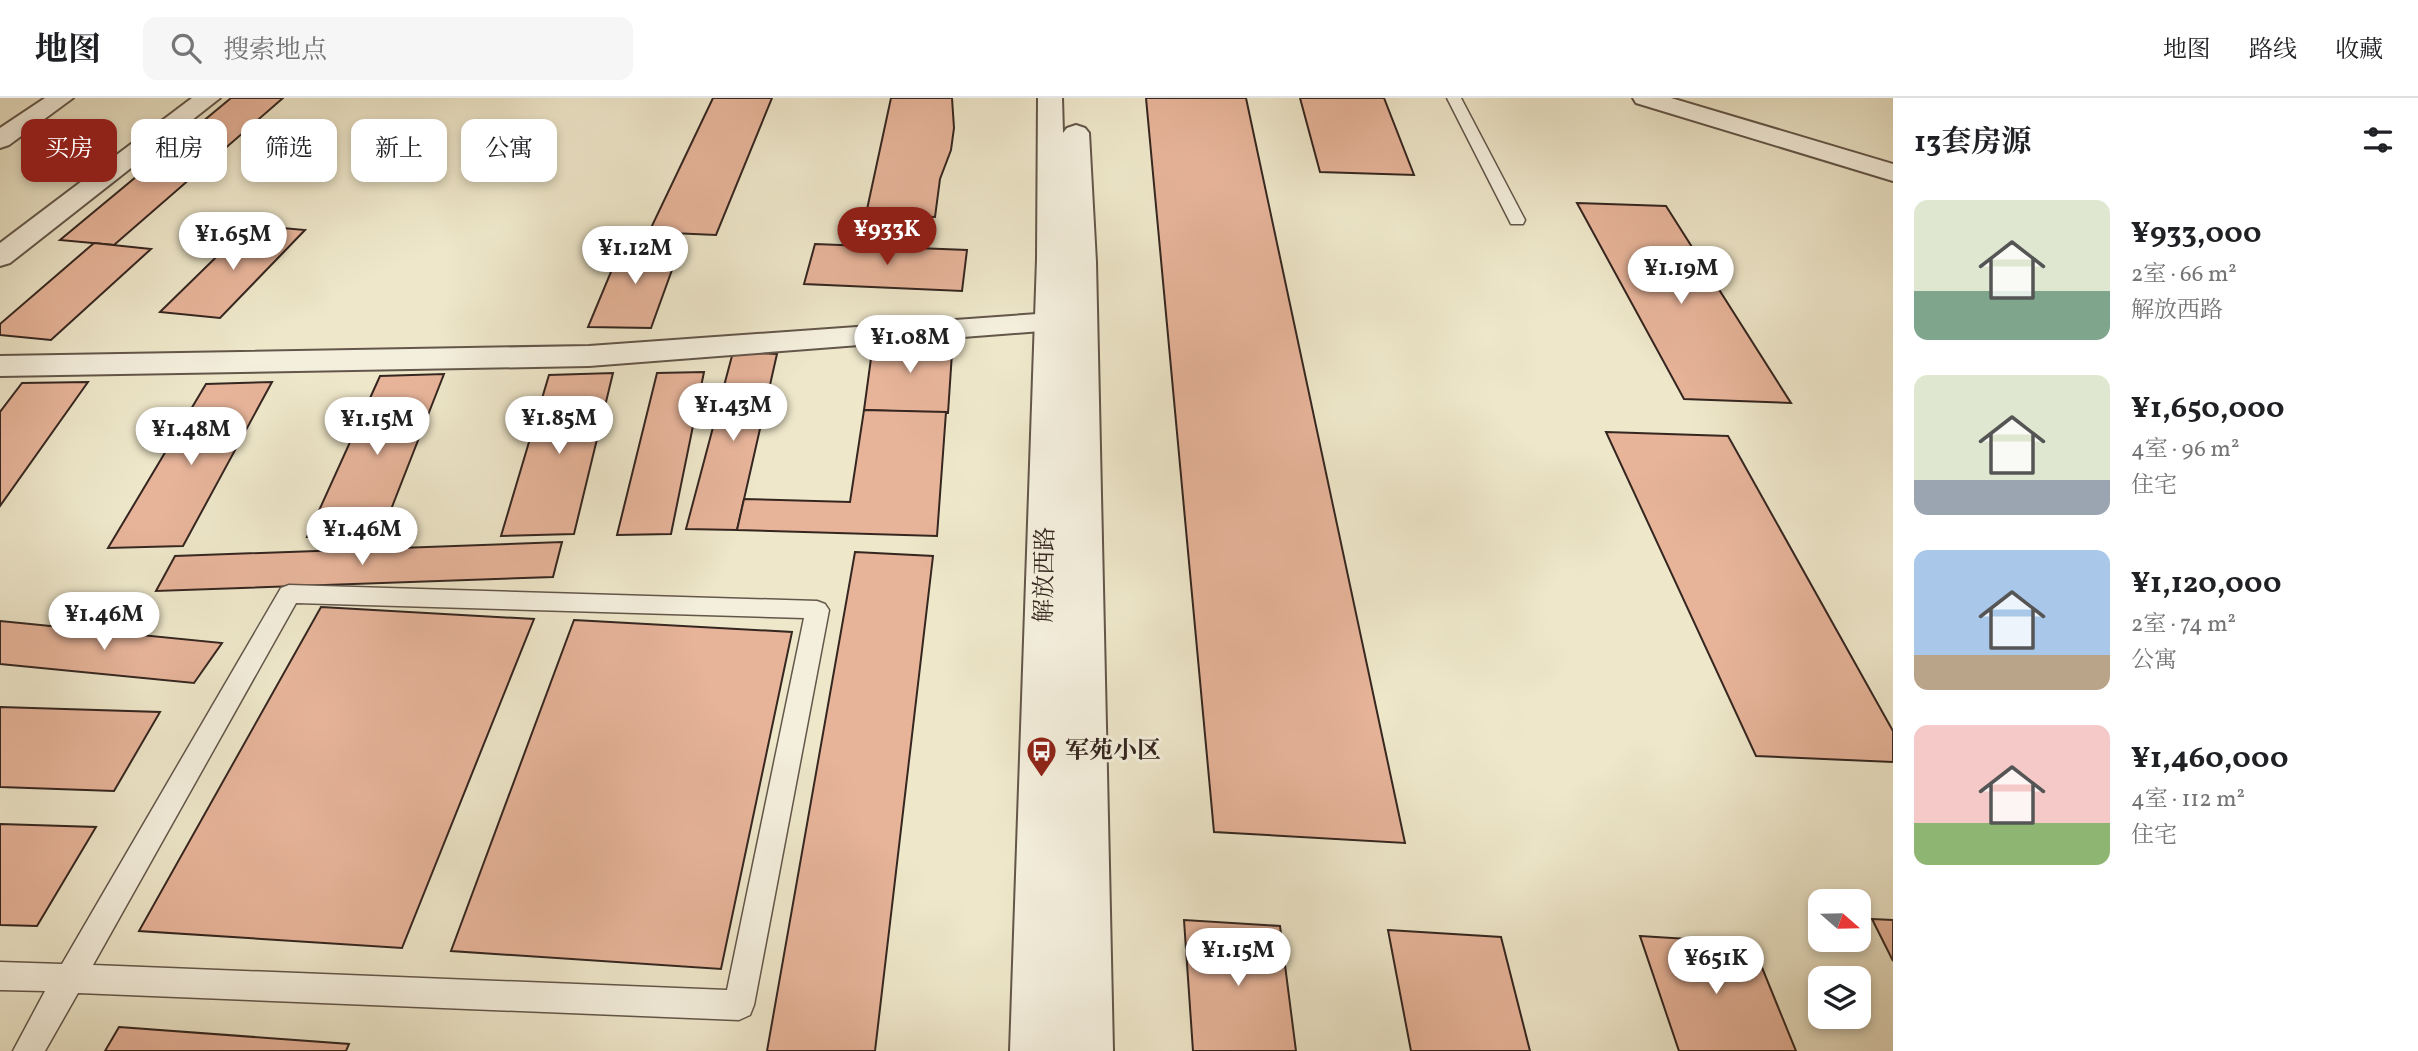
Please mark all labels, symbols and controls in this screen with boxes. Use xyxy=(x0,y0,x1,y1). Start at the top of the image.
search box xyxy=(143,17,633,80)
text: 地图 xyxy=(35,29,101,75)
icon: search xyxy=(167,29,205,67)
text: 搜索地点 xyxy=(223,33,327,69)
text: 地图 xyxy=(2163,34,2211,68)
text: 路线 xyxy=(2249,34,2297,68)
text: 收藏 xyxy=(2335,34,2383,68)
chip: 买房 xyxy=(21,119,117,182)
chip: 租房 xyxy=(131,119,227,182)
chip: 筛选 xyxy=(241,119,337,182)
chip: 新上 xyxy=(351,119,447,182)
chip: 公寓 xyxy=(461,119,557,182)
icon: filters xyxy=(2359,121,2397,159)
text: 13套房源 xyxy=(1914,122,2031,164)
pin: ¥933K xyxy=(838,208,936,267)
pin: ¥1.65M xyxy=(176,212,290,272)
text: ¥933,000 xyxy=(2131,213,2261,255)
text: ¥933K xyxy=(853,214,921,246)
text: ¥1.65M xyxy=(195,219,271,251)
pin: ¥1.12M xyxy=(578,226,692,286)
icon: home xyxy=(1970,228,2054,312)
text: ¥1.12M xyxy=(598,233,672,265)
pin: ¥1.19M xyxy=(1624,246,1738,306)
text: ¥1.19M xyxy=(1644,253,1718,285)
text: 2室 · 66 m² xyxy=(2131,259,2237,291)
text: 解放西路 xyxy=(2131,295,2223,327)
pin: ¥1.08M xyxy=(853,316,967,375)
text: ¥1.08M xyxy=(870,322,950,354)
pin: ¥1.43M xyxy=(676,384,790,443)
text: ¥1,650,000 xyxy=(2131,388,2284,430)
text: ¥1.43M xyxy=(694,390,772,422)
pin: ¥1.85M xyxy=(502,396,616,456)
pin: ¥1.15M xyxy=(320,398,434,457)
text: ¥1.85M xyxy=(521,403,597,435)
icon: home xyxy=(1970,403,2054,487)
text: ¥1.15M xyxy=(341,404,413,436)
pin: ¥1.48M xyxy=(134,408,248,467)
text: ¥1.48M xyxy=(152,414,230,446)
text: 4室 · 96 m² xyxy=(2131,434,2239,466)
text: 住宅 xyxy=(2131,470,2177,502)
pin: ¥1.46M xyxy=(305,508,419,567)
text: ¥1.46M xyxy=(323,514,402,546)
street label: 解放西路 xyxy=(1028,527,1064,623)
text: ¥1,120,000 xyxy=(2131,563,2281,605)
icon: home xyxy=(1970,578,2054,662)
pin: ¥1.46M xyxy=(47,592,161,652)
text: ¥1.46M xyxy=(65,599,144,631)
text: 2室 · 74 m² xyxy=(2131,609,2236,641)
text: 公寓 xyxy=(2131,645,2177,677)
bus stop icon: 军苑小区 xyxy=(1025,735,1059,779)
place label: 军苑小区 xyxy=(1065,735,1161,769)
text: ¥1,460,000 xyxy=(2131,738,2288,780)
icon: home xyxy=(1970,753,2054,837)
text: 4室 · 112 m² xyxy=(2131,784,2245,816)
text: 住宅 xyxy=(2131,820,2177,852)
north arrow xyxy=(1808,889,1871,952)
map controls xyxy=(1808,889,1871,1029)
pin: ¥1.15M xyxy=(1181,928,1295,988)
text: ¥1.15M xyxy=(1202,935,1274,967)
pin: ¥651K xyxy=(1667,936,1765,996)
text: ¥651K xyxy=(1684,943,1748,975)
button: layers xyxy=(1808,966,1871,1029)

